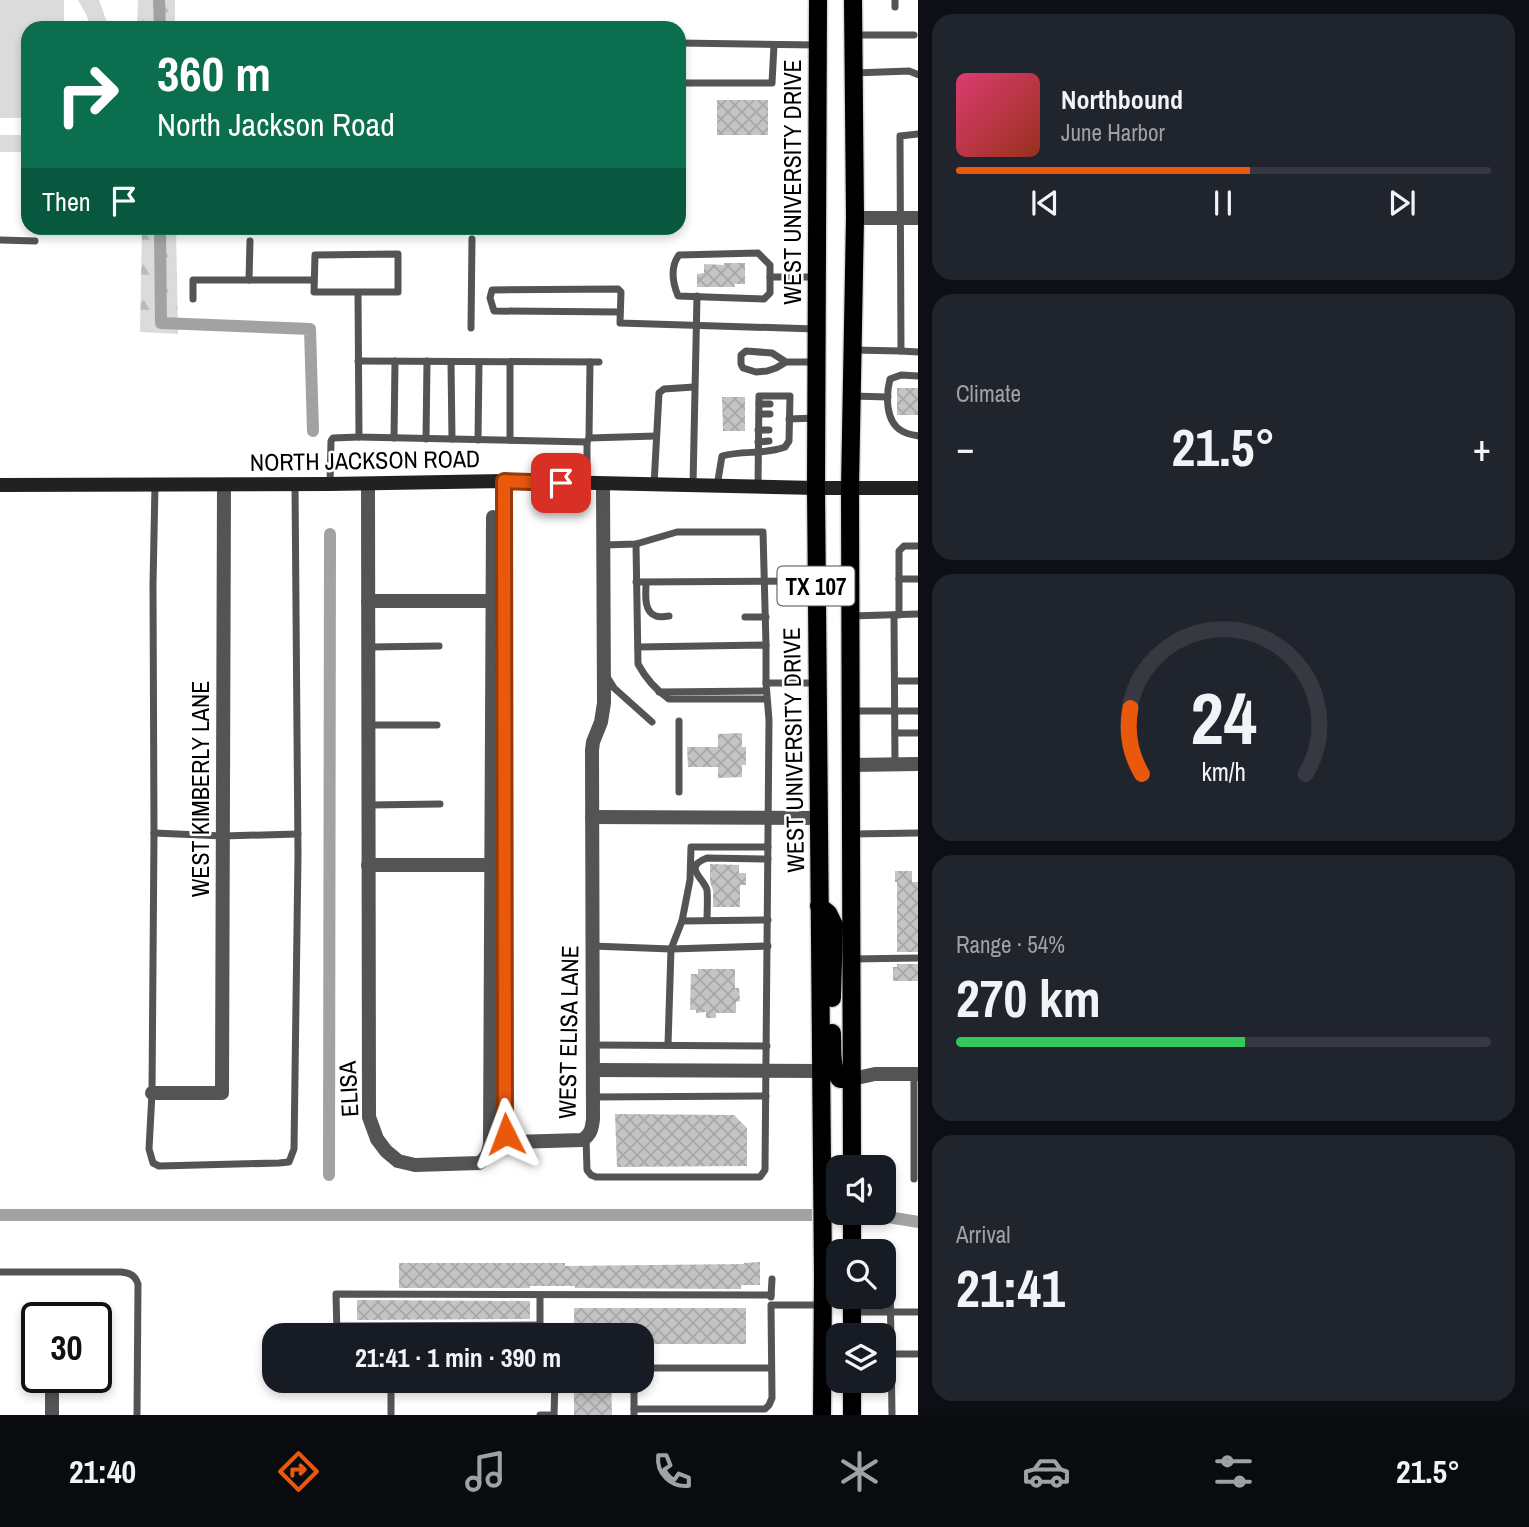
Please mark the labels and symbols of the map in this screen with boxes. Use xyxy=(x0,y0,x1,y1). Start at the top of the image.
street label: WEST UNIVERSITY DRIVE xyxy=(776,59,808,305)
street label: NORTH JACKSON ROAD xyxy=(250,442,480,478)
pin xyxy=(531,453,591,513)
road number: TX 107 xyxy=(778,566,854,606)
street label: WEST UNIVERSITY DRIVE xyxy=(775,627,811,873)
street label: WEST KIMBERLY LANE xyxy=(184,681,216,897)
street label: WEST ELISA LANE xyxy=(550,945,586,1119)
street label: ELISA xyxy=(331,1059,365,1118)
position arrow xyxy=(469,1097,543,1171)
speed limit sign: 30 xyxy=(21,1302,112,1393)

